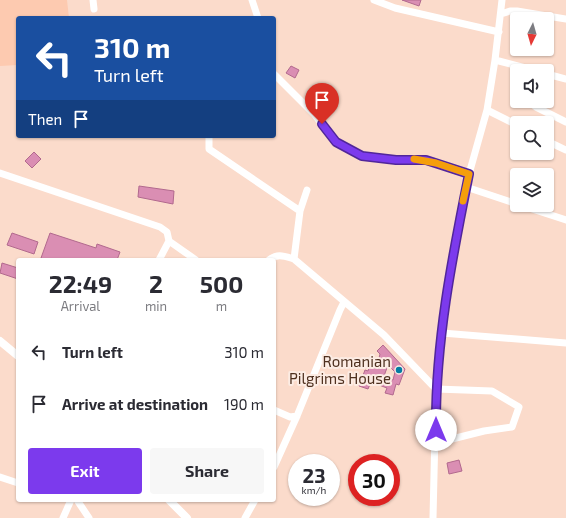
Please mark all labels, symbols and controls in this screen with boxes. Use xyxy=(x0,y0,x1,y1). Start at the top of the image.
north arrow xyxy=(510,12,554,56)
map controls xyxy=(510,12,554,212)
text: 310 m xyxy=(94,30,170,64)
icon: left xyxy=(28,32,80,84)
text: Turn left xyxy=(94,64,164,86)
button: sound xyxy=(510,64,554,108)
pin xyxy=(305,83,339,124)
icon: arrive xyxy=(311,89,333,111)
icon: arrive xyxy=(70,108,92,130)
text: Then xyxy=(28,110,62,128)
button: search xyxy=(510,116,554,160)
button: layers xyxy=(510,168,554,212)
text: 22:49 xyxy=(49,269,112,298)
text: 2 xyxy=(149,269,163,298)
text: 500 xyxy=(200,269,243,298)
text: Arrival xyxy=(61,298,100,314)
text: min xyxy=(145,298,167,314)
text: m xyxy=(216,298,227,314)
icon: left xyxy=(28,341,50,363)
text: Turn left xyxy=(62,343,123,361)
text: 310 m xyxy=(224,343,264,361)
place label: Romanian Pilgrims House xyxy=(289,352,391,387)
marker: Romanian Pilgrims House xyxy=(394,365,404,375)
icon: arrive xyxy=(28,393,50,415)
text: Arrive at destination xyxy=(62,395,208,413)
text: 190 m xyxy=(224,395,264,413)
position arrow xyxy=(415,409,457,451)
button: Exit xyxy=(28,448,142,494)
button: Share xyxy=(150,448,264,494)
speed limit sign: 30 xyxy=(348,454,400,506)
text: 23 xyxy=(303,463,325,487)
text: km/h xyxy=(302,484,326,496)

